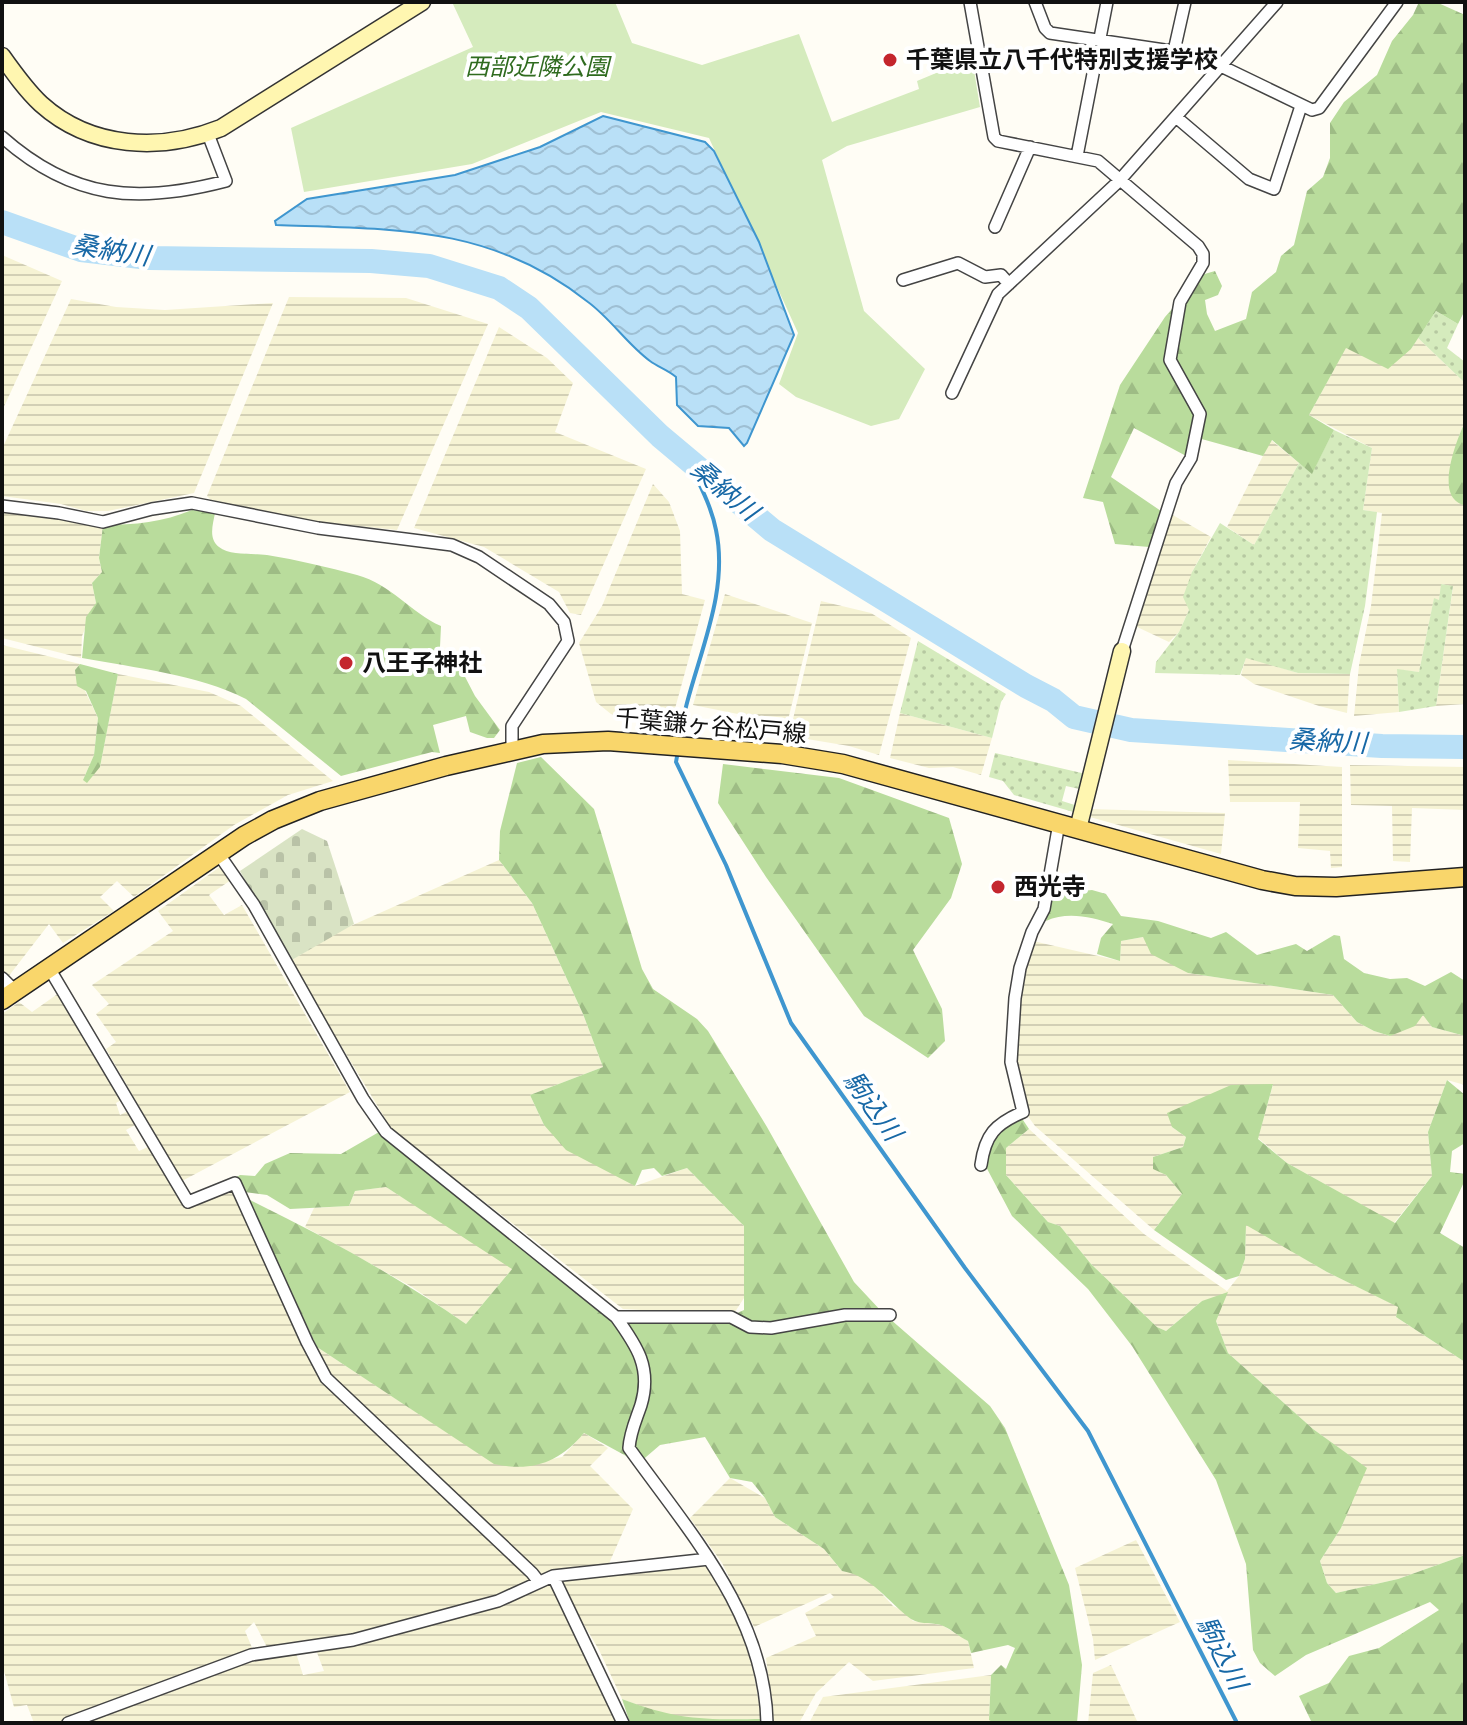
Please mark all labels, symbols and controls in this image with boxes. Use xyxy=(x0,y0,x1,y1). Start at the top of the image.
place label: 千葉県立八千代特別支援学校 xyxy=(906,43,1218,79)
park label: 西部近隣公園 xyxy=(465,50,612,86)
marker: 千葉県立八千代特別支援学校 xyxy=(881,51,899,69)
water label: 桑納川 xyxy=(69,225,155,277)
water label: 桑納川 xyxy=(682,450,769,533)
place label: 八王子神社 xyxy=(362,646,482,682)
marker: 八王子神社 xyxy=(337,654,355,672)
street label: 千葉鎌ヶ谷松戸線 xyxy=(614,701,808,753)
water label: 桑納川 xyxy=(1288,720,1371,764)
place label: 西光寺 xyxy=(1014,870,1086,906)
marker: 西光寺 xyxy=(989,878,1007,896)
water label: 駒込川 xyxy=(833,1063,913,1152)
water label: 駒込川 xyxy=(1186,1610,1258,1700)

